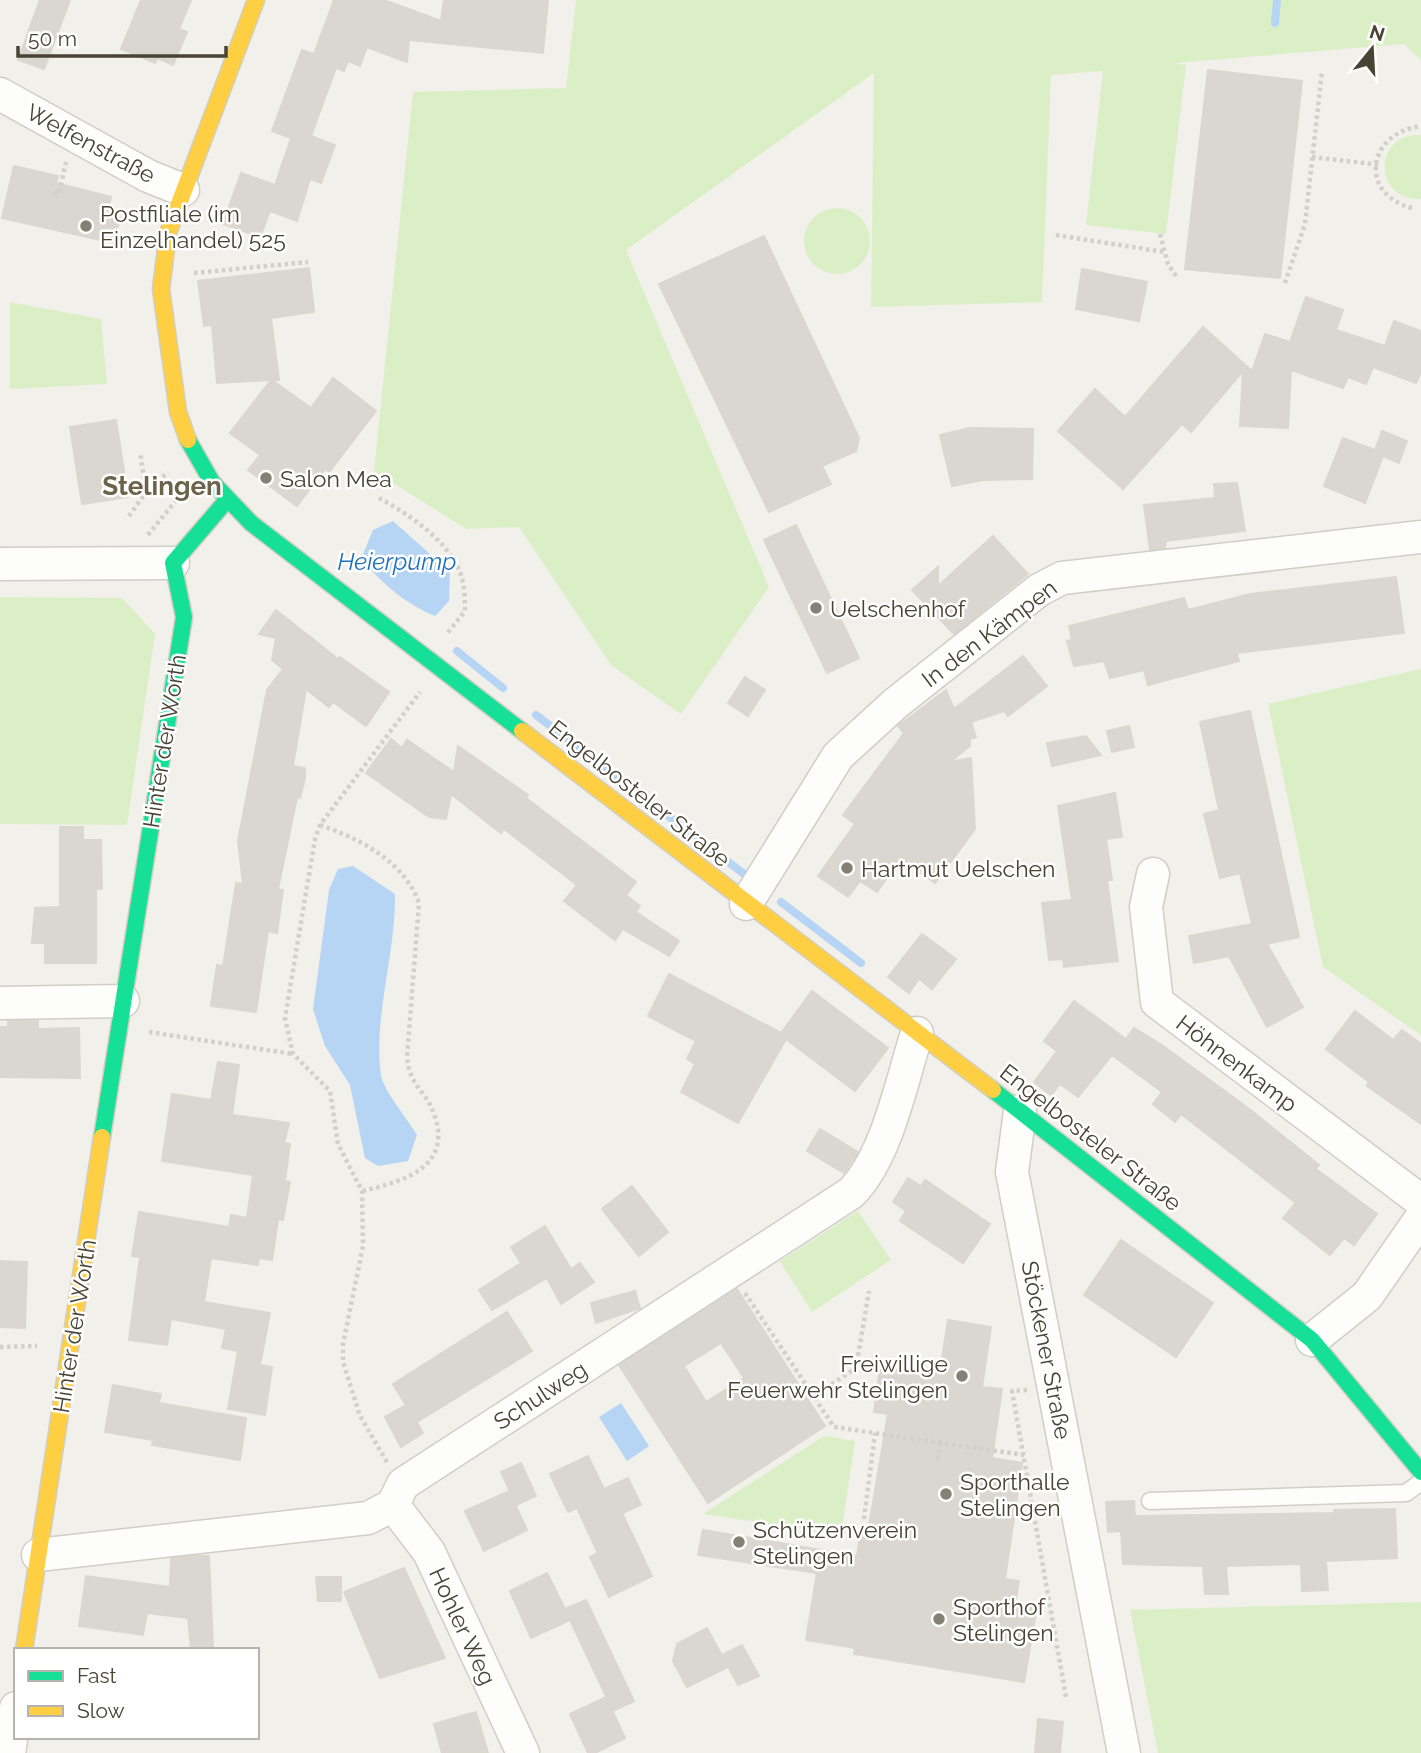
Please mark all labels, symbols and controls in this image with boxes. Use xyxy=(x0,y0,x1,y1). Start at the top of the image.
scale bar xyxy=(18,14,226,58)
north arrow xyxy=(1337,14,1407,84)
text: N xyxy=(1367,20,1388,46)
text: 50 m xyxy=(28,26,77,51)
street label: Welfenstraße xyxy=(22,98,160,188)
place label: Postfiliale (im Einzelhandel) 525 xyxy=(100,200,286,253)
marker: Postfiliale (im Einzelhandel) 525 xyxy=(78,218,94,234)
place label: Salon Mea xyxy=(280,465,392,492)
marker: Salon Mea xyxy=(258,470,274,486)
district label: Stelingen xyxy=(102,471,222,501)
water label: Heierpump xyxy=(337,547,457,576)
street label: In den Kämpen xyxy=(916,574,1062,692)
place label: Uelschenhof xyxy=(830,595,967,622)
marker: Uelschenhof xyxy=(808,600,824,616)
street label: Hinter der Worth xyxy=(137,652,191,830)
street label: Engelbosteler Straße xyxy=(544,714,736,872)
place label: Hartmut Uelschen xyxy=(861,855,1056,882)
marker: Hartmut Uelschen xyxy=(839,860,855,876)
street label: Höhnenkamp xyxy=(1171,1009,1303,1117)
street label: Engelbosteler Straße xyxy=(995,1058,1187,1216)
street label: Hinter der Worth xyxy=(47,1237,101,1415)
street label: Stöckener Straße xyxy=(1016,1259,1078,1441)
place label: Freiwillige Feuerwehr Stelingen xyxy=(727,1350,948,1403)
street label: Schulweg xyxy=(488,1355,592,1435)
marker: Freiwillige Feuerwehr Stelingen xyxy=(954,1368,970,1384)
place label: Sporthalle Stelingen xyxy=(960,1468,1070,1521)
marker: Sporthalle Stelingen xyxy=(938,1486,954,1502)
place label: Schützenverein Stelingen xyxy=(753,1516,917,1569)
marker: Schützenverein Stelingen xyxy=(731,1534,747,1550)
street label: Hohler Weg xyxy=(424,1563,502,1689)
place label: Sporthof Stelingen xyxy=(953,1593,1054,1646)
marker: Sporthof Stelingen xyxy=(931,1611,947,1627)
legend xyxy=(14,1648,259,1739)
text: Fast xyxy=(77,1663,117,1688)
text: Slow xyxy=(77,1698,125,1723)

